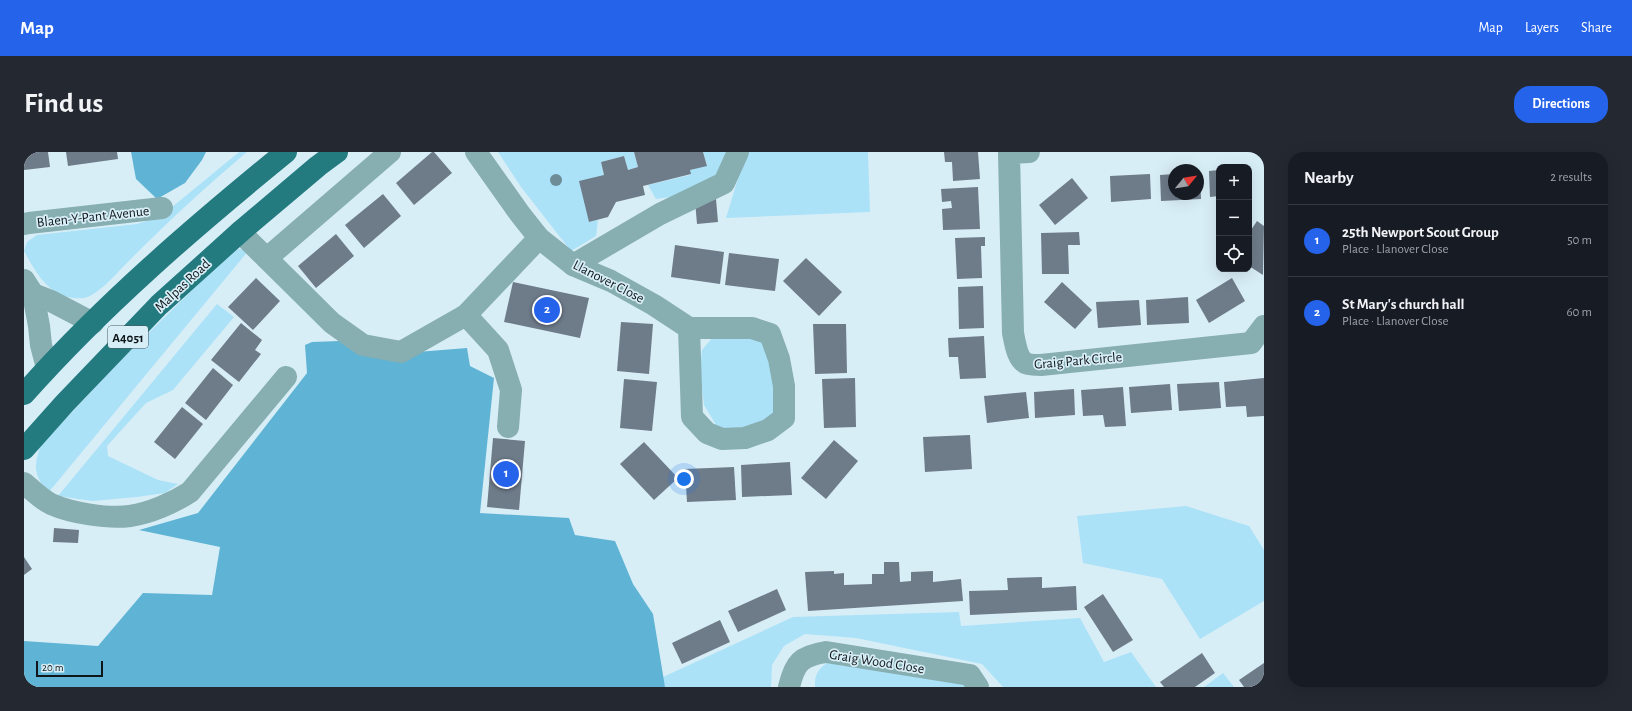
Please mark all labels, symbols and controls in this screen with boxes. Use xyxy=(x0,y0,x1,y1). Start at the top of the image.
text: Map xyxy=(20,19,54,38)
text: Map xyxy=(1478,21,1503,35)
text: Layers xyxy=(1525,21,1559,35)
text: Share xyxy=(1581,21,1612,35)
button: Directions xyxy=(1514,86,1608,123)
text: Find us xyxy=(24,90,103,118)
north arrow xyxy=(1168,164,1204,200)
map controls xyxy=(1216,164,1252,272)
button: + xyxy=(1216,164,1252,200)
text: Nearby xyxy=(1304,169,1354,186)
text: 2 results xyxy=(1550,171,1592,184)
button: − xyxy=(1216,200,1252,236)
street label: Blaen-Y-Pant Avenue xyxy=(36,204,150,230)
text: 25th Newport Scout Group xyxy=(1342,225,1499,240)
text: 1 xyxy=(1315,234,1319,247)
text: 50 m xyxy=(1567,234,1592,247)
button: locate xyxy=(1216,236,1252,272)
text: Place · Llanover Close xyxy=(1342,243,1448,256)
street label: Malpas Road xyxy=(152,257,213,315)
street label: Llanover Close xyxy=(571,258,646,306)
pin: 2 xyxy=(534,295,560,325)
text: St Mary's church hall xyxy=(1342,297,1465,312)
text: 2 xyxy=(1314,306,1320,319)
text: 60 m xyxy=(1566,306,1592,319)
text: Place · Llanover Close xyxy=(1342,315,1448,328)
road number: A4051 xyxy=(108,326,148,348)
street label: Graig Park Circle xyxy=(1033,350,1123,372)
pin: 1 xyxy=(493,459,519,489)
your location xyxy=(674,469,694,489)
street label: Graig Wood Close xyxy=(828,648,925,676)
scale bar xyxy=(36,659,103,678)
text: 20 m xyxy=(42,662,63,673)

